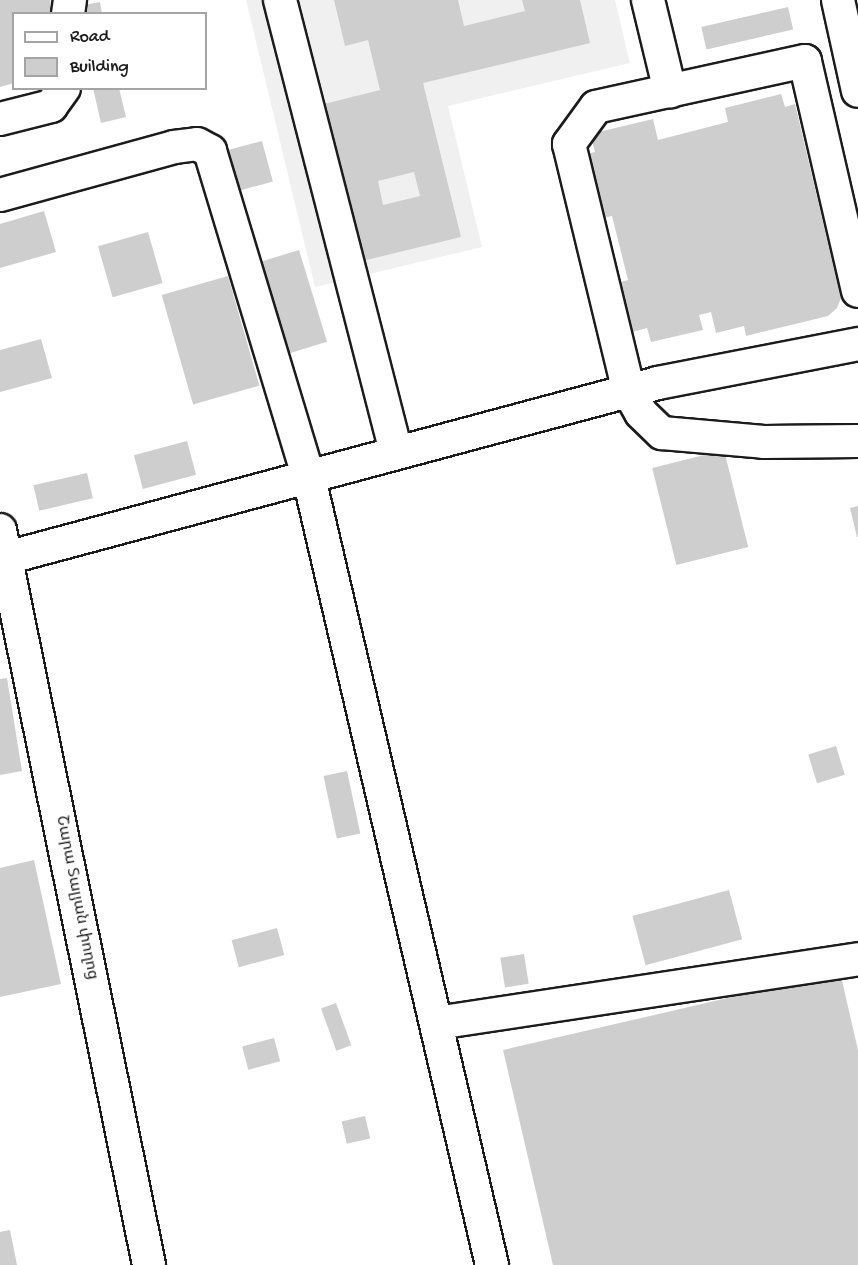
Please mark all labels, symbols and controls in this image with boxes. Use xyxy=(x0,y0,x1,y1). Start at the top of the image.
legend xyxy=(12,12,207,90)
text: Road xyxy=(70,27,109,48)
text: Building xyxy=(70,57,129,78)
street label: Շարա Տալյան փողոց xyxy=(50,814,100,982)

